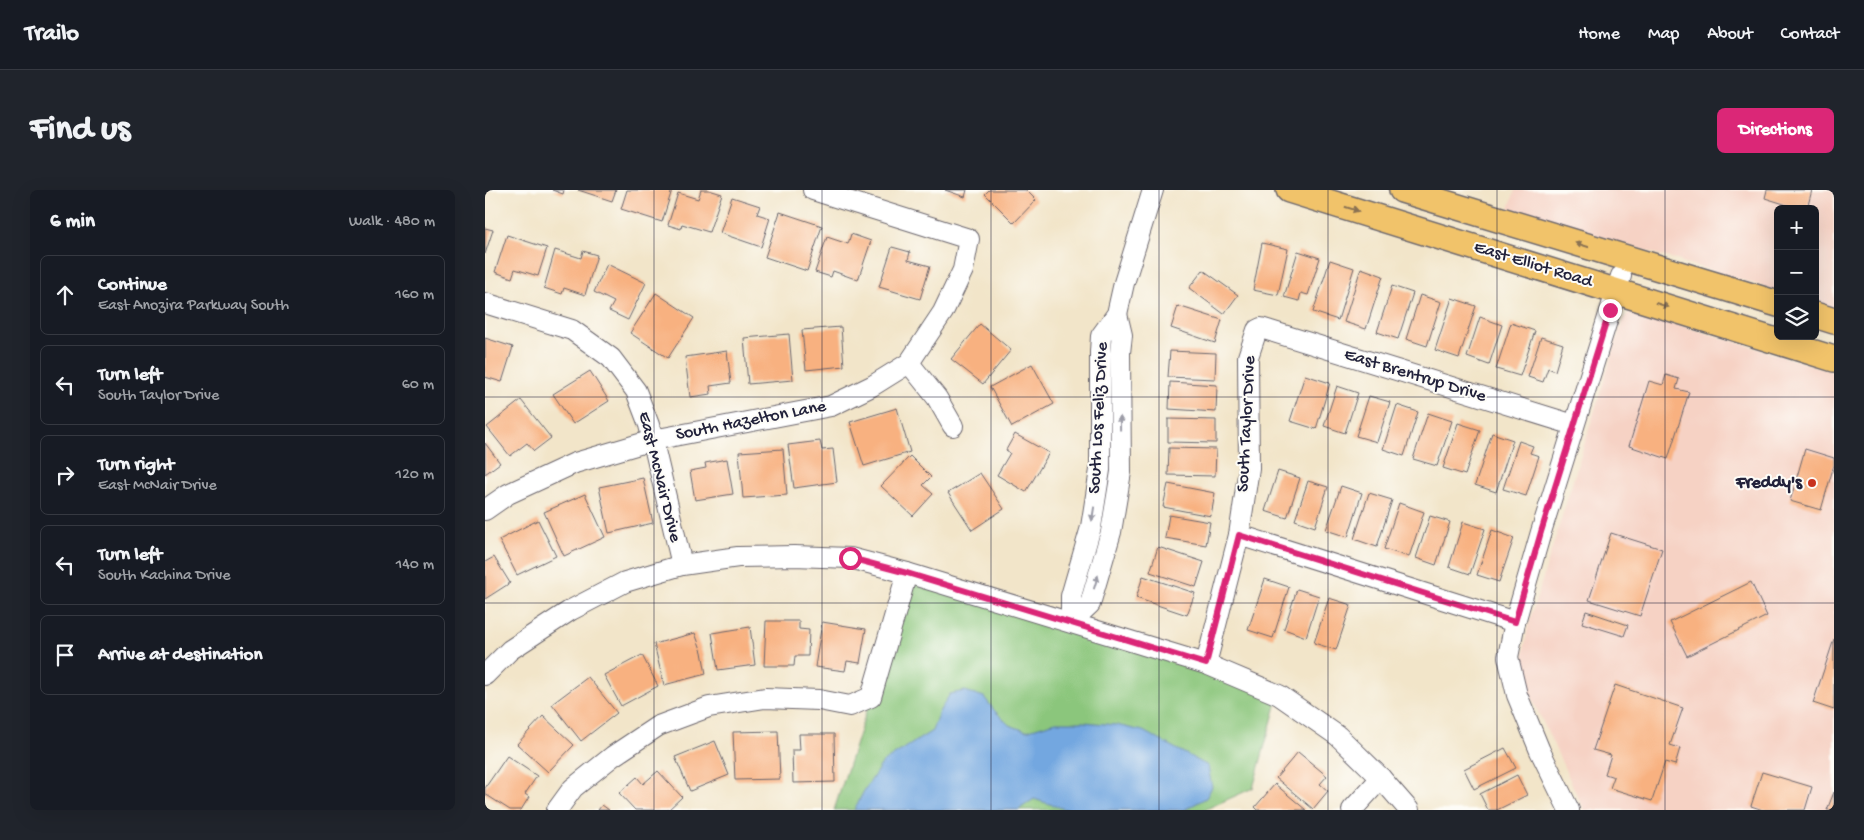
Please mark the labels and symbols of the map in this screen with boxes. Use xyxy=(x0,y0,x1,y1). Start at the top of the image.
one-way arrow xyxy=(1345,206,1360,214)
street label: East Elliot Road xyxy=(1471,237,1596,293)
one-way arrow xyxy=(1575,240,1590,248)
route end xyxy=(1599,299,1622,322)
one-way arrow xyxy=(1655,302,1670,310)
street label: South Los Feliz Drive xyxy=(1085,341,1114,494)
street label: East Brentrup Drive xyxy=(1341,344,1489,408)
street label: South Taylor Drive xyxy=(1233,355,1261,493)
street label: South Hazelton Lane xyxy=(674,396,829,446)
street label: East McNair Drive xyxy=(633,410,686,545)
one-way arrow xyxy=(1116,415,1124,431)
place label: Freddy's xyxy=(1735,473,1803,494)
marker: Freddy's xyxy=(1806,477,1818,489)
one-way arrow xyxy=(1089,507,1097,523)
route start xyxy=(839,547,862,570)
one-way arrow xyxy=(1093,575,1101,590)

